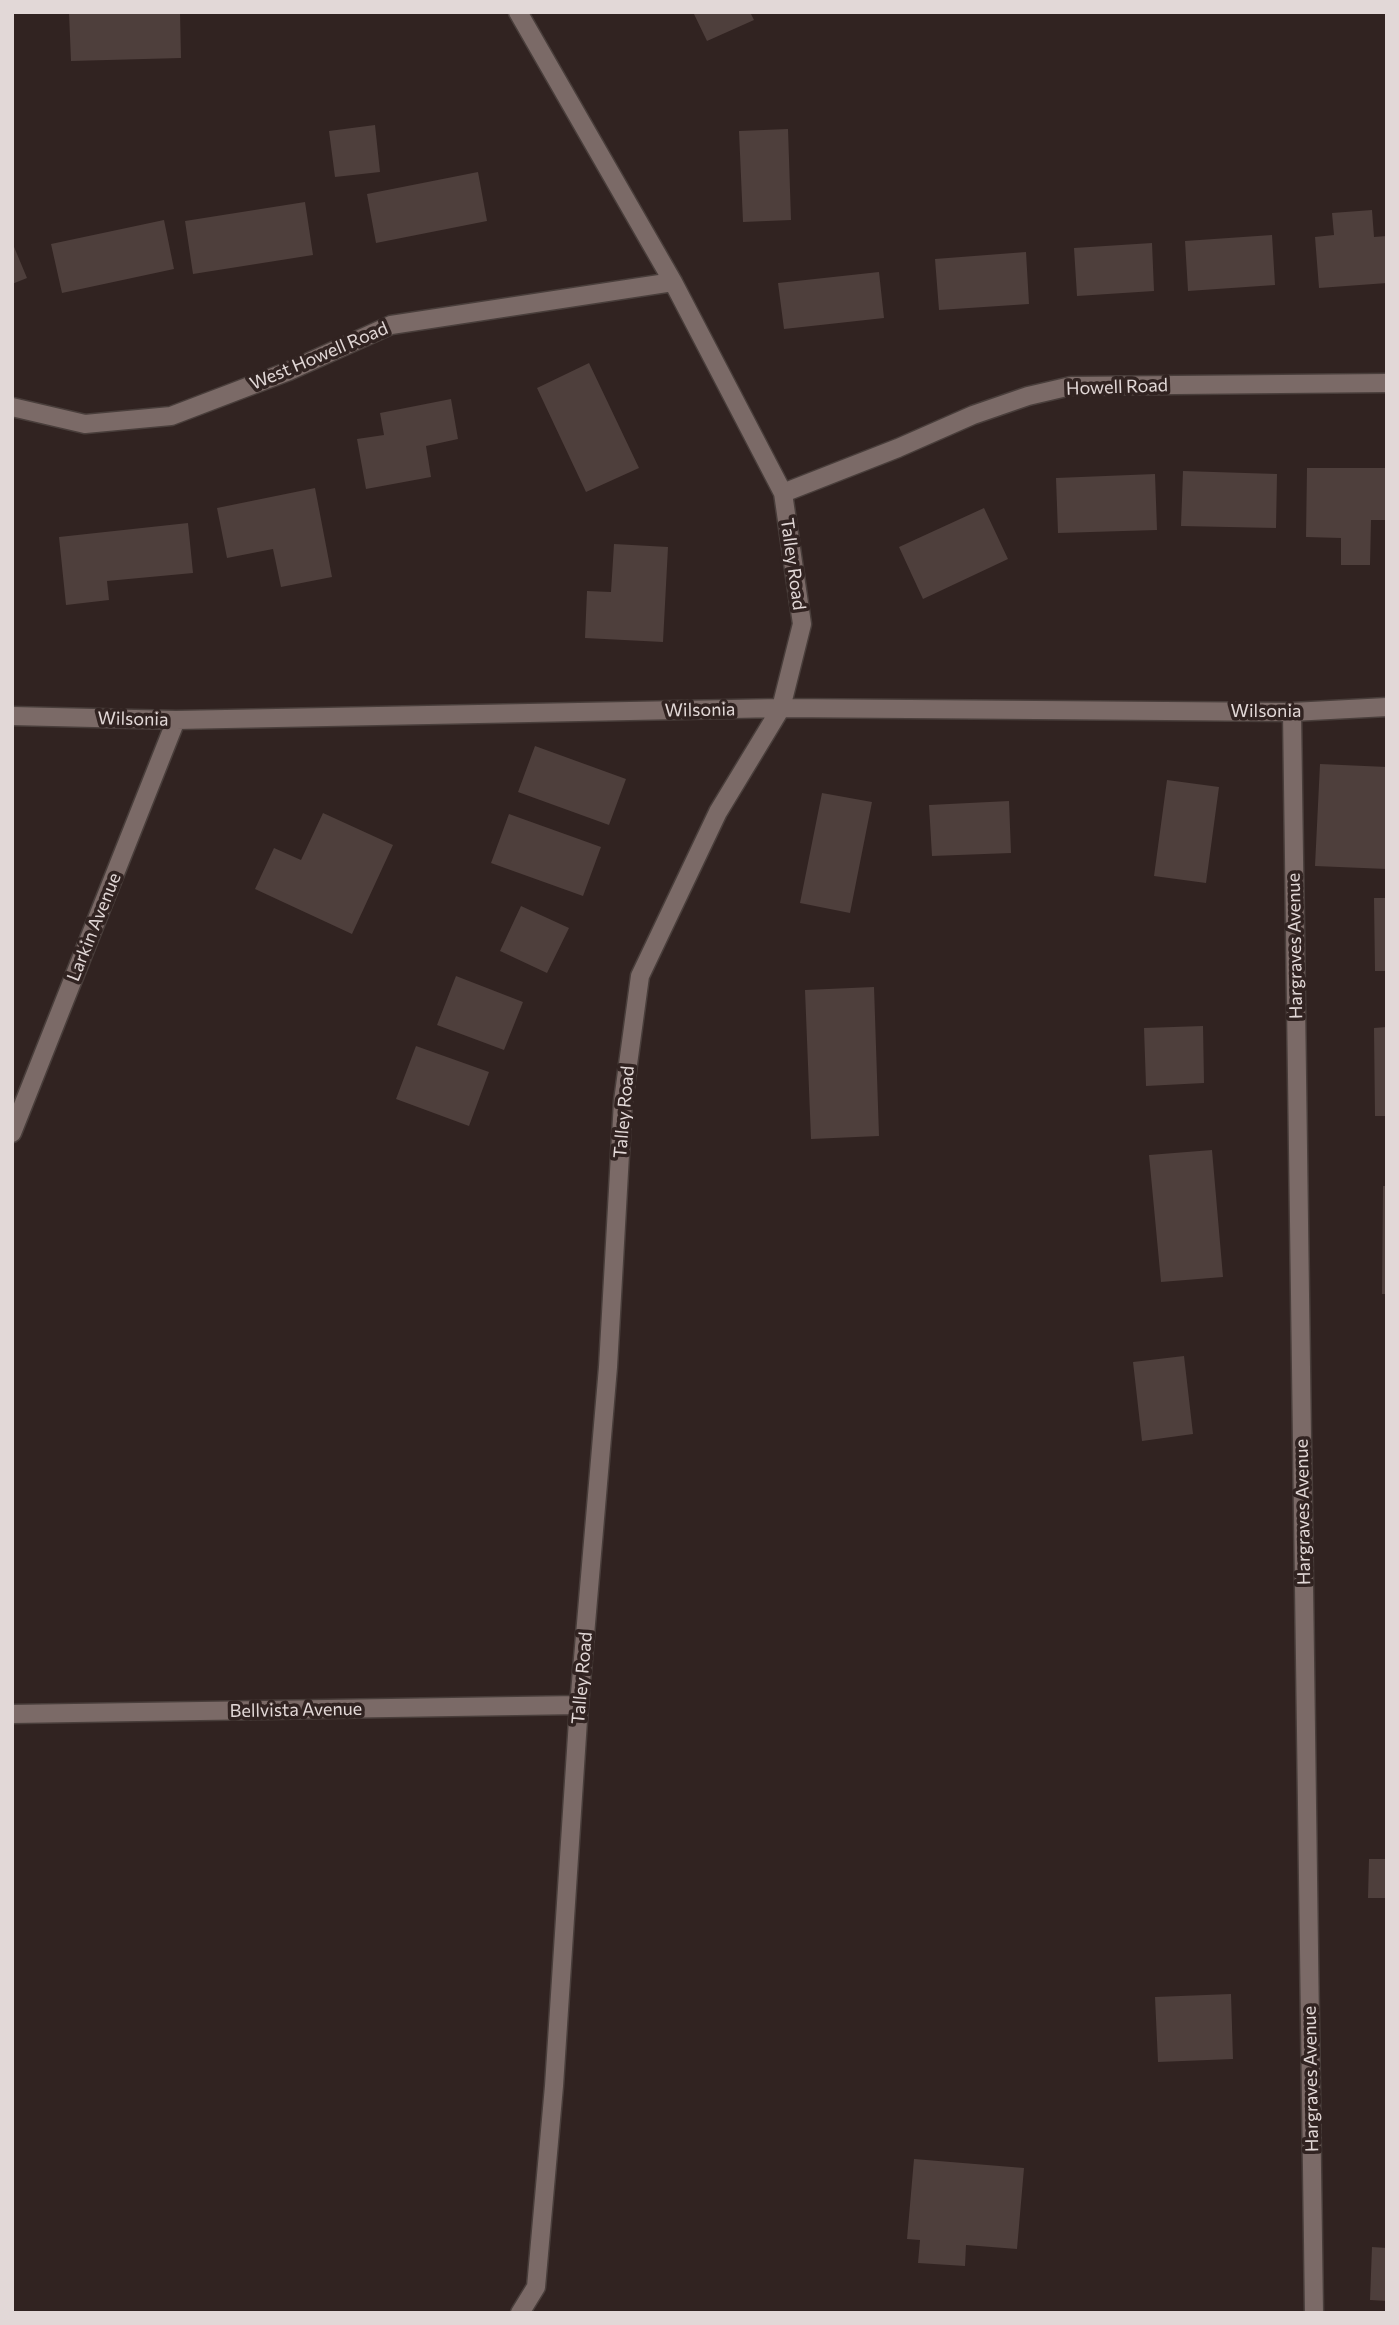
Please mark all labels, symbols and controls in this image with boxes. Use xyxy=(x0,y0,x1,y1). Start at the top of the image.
street label: West Howell Road xyxy=(247,317,391,395)
street label: Howell Road xyxy=(1066,374,1168,400)
street label: Talley Road xyxy=(776,517,810,611)
street label: Wilsonia xyxy=(664,699,736,721)
street label: Wilsonia xyxy=(1231,700,1301,722)
street label: Wilsonia xyxy=(97,708,169,730)
street label: Larkin Avenue xyxy=(62,870,126,984)
street label: Hargraves Avenue xyxy=(1283,873,1307,1019)
street label: Talley Road xyxy=(609,1065,639,1159)
street label: Hargraves Avenue xyxy=(1291,1439,1315,1585)
street label: Talley Road xyxy=(567,1631,597,1725)
street label: Bellvista Avenue xyxy=(230,1698,362,1722)
street label: Hargraves Avenue xyxy=(1299,2006,1323,2152)

